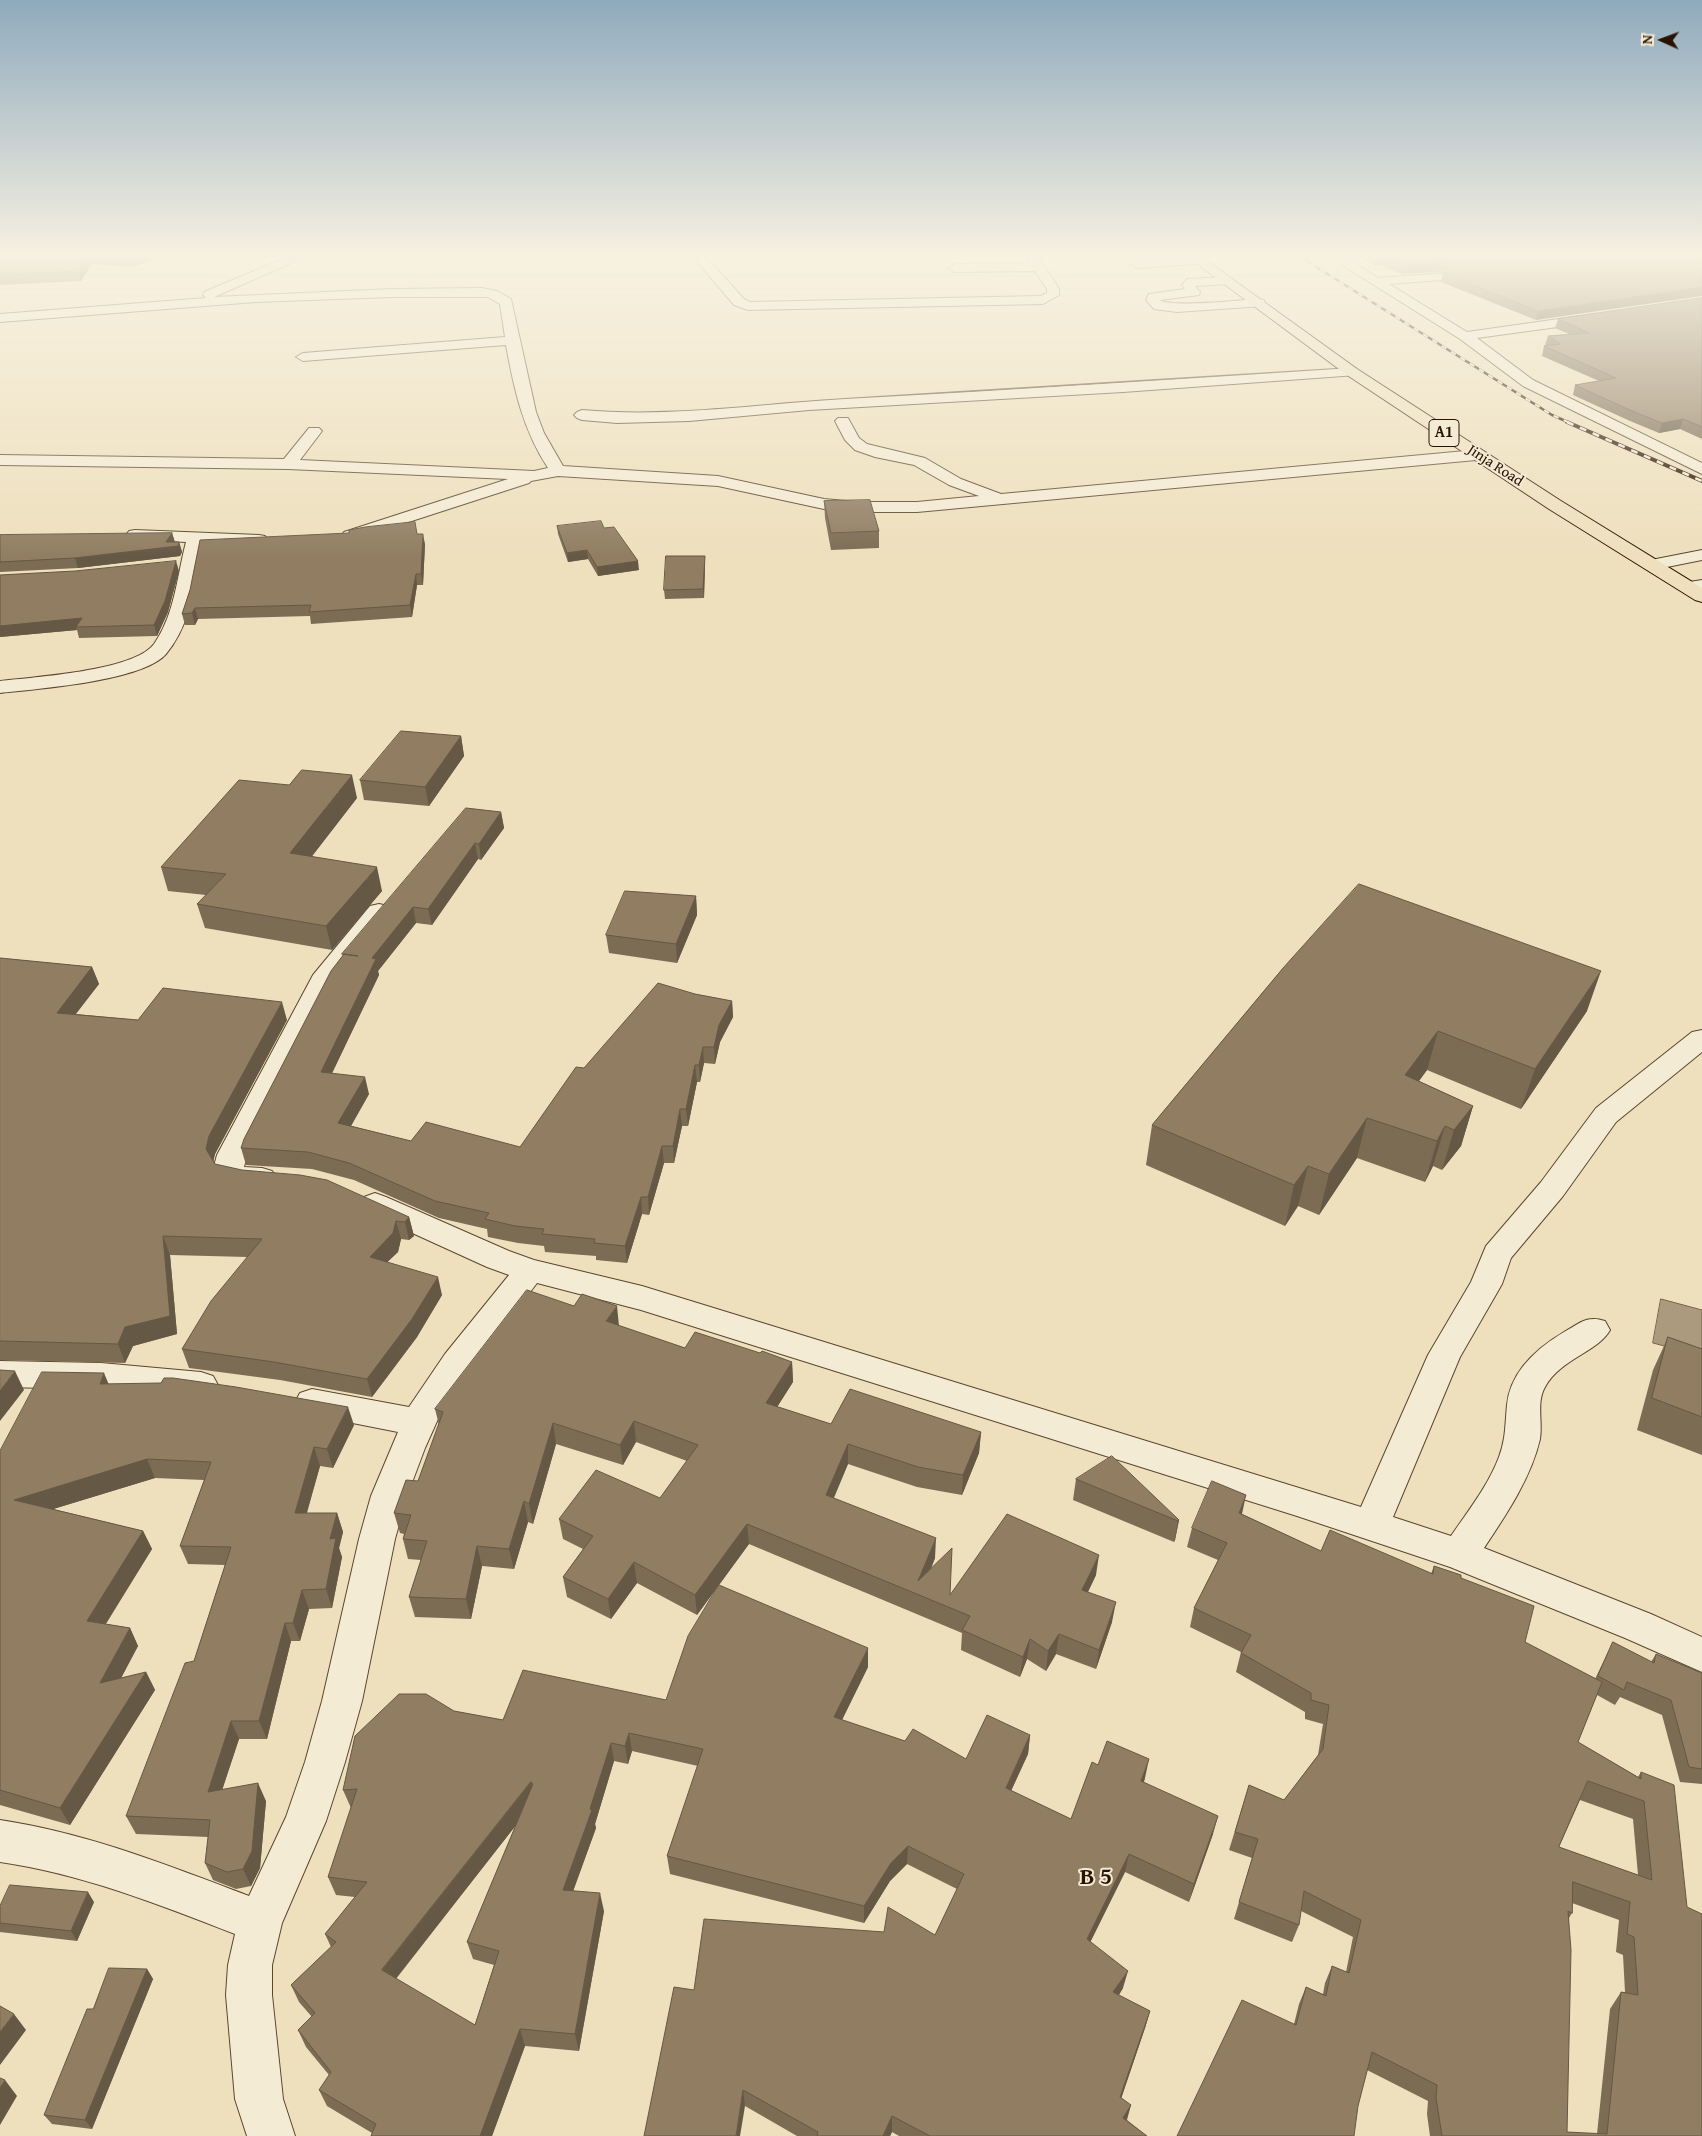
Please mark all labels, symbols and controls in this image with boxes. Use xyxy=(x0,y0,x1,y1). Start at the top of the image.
north arrow xyxy=(1637,15,1687,65)
text: N xyxy=(1637,34,1657,45)
road number: A1 xyxy=(1429,419,1459,446)
street label: Jinja Road xyxy=(1464,441,1526,491)
district label: B 5 xyxy=(1080,1864,1112,1892)

